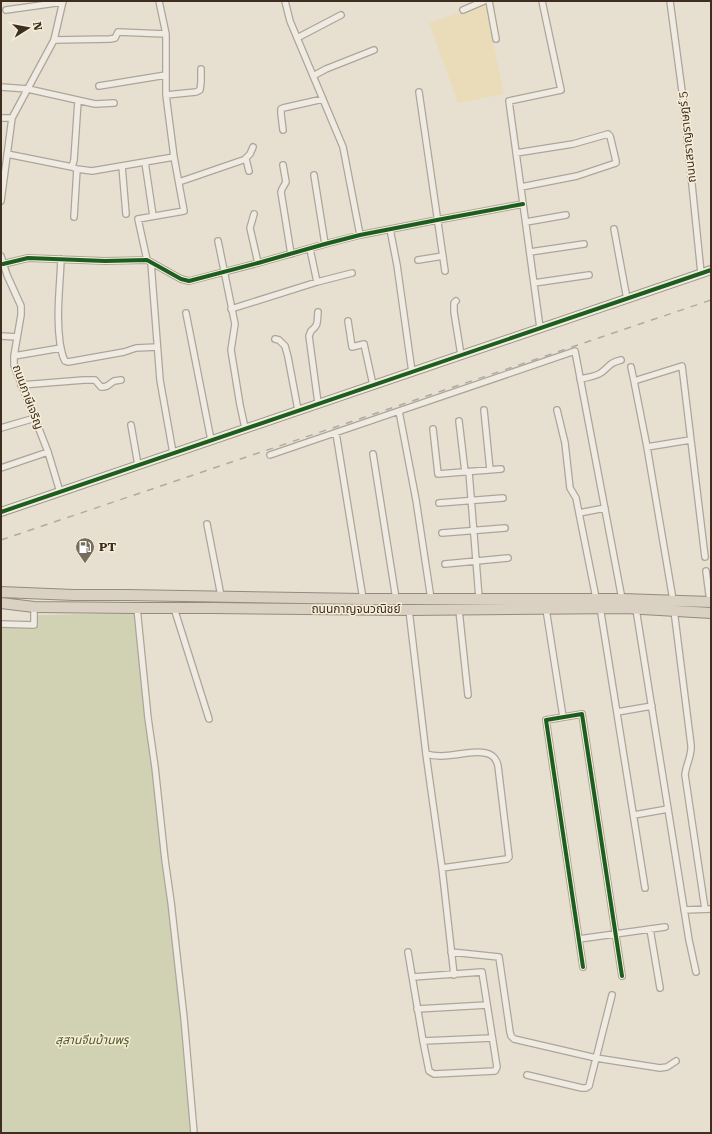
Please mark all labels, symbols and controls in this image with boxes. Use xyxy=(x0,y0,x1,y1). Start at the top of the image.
north arrow xyxy=(8,8,48,48)
text: N xyxy=(30,21,45,32)
street label: ถนนสราญราษฎร์ 5 xyxy=(675,90,699,183)
street label: ถนนภาษีเจริญ xyxy=(10,363,46,431)
fuel station icon: PT xyxy=(74,536,96,564)
place label: PT xyxy=(99,540,116,554)
street label: ถนนกาญจนวณิชย์ xyxy=(311,602,401,616)
park label: สุสานจีนบ้านพรุ xyxy=(55,1033,130,1048)

